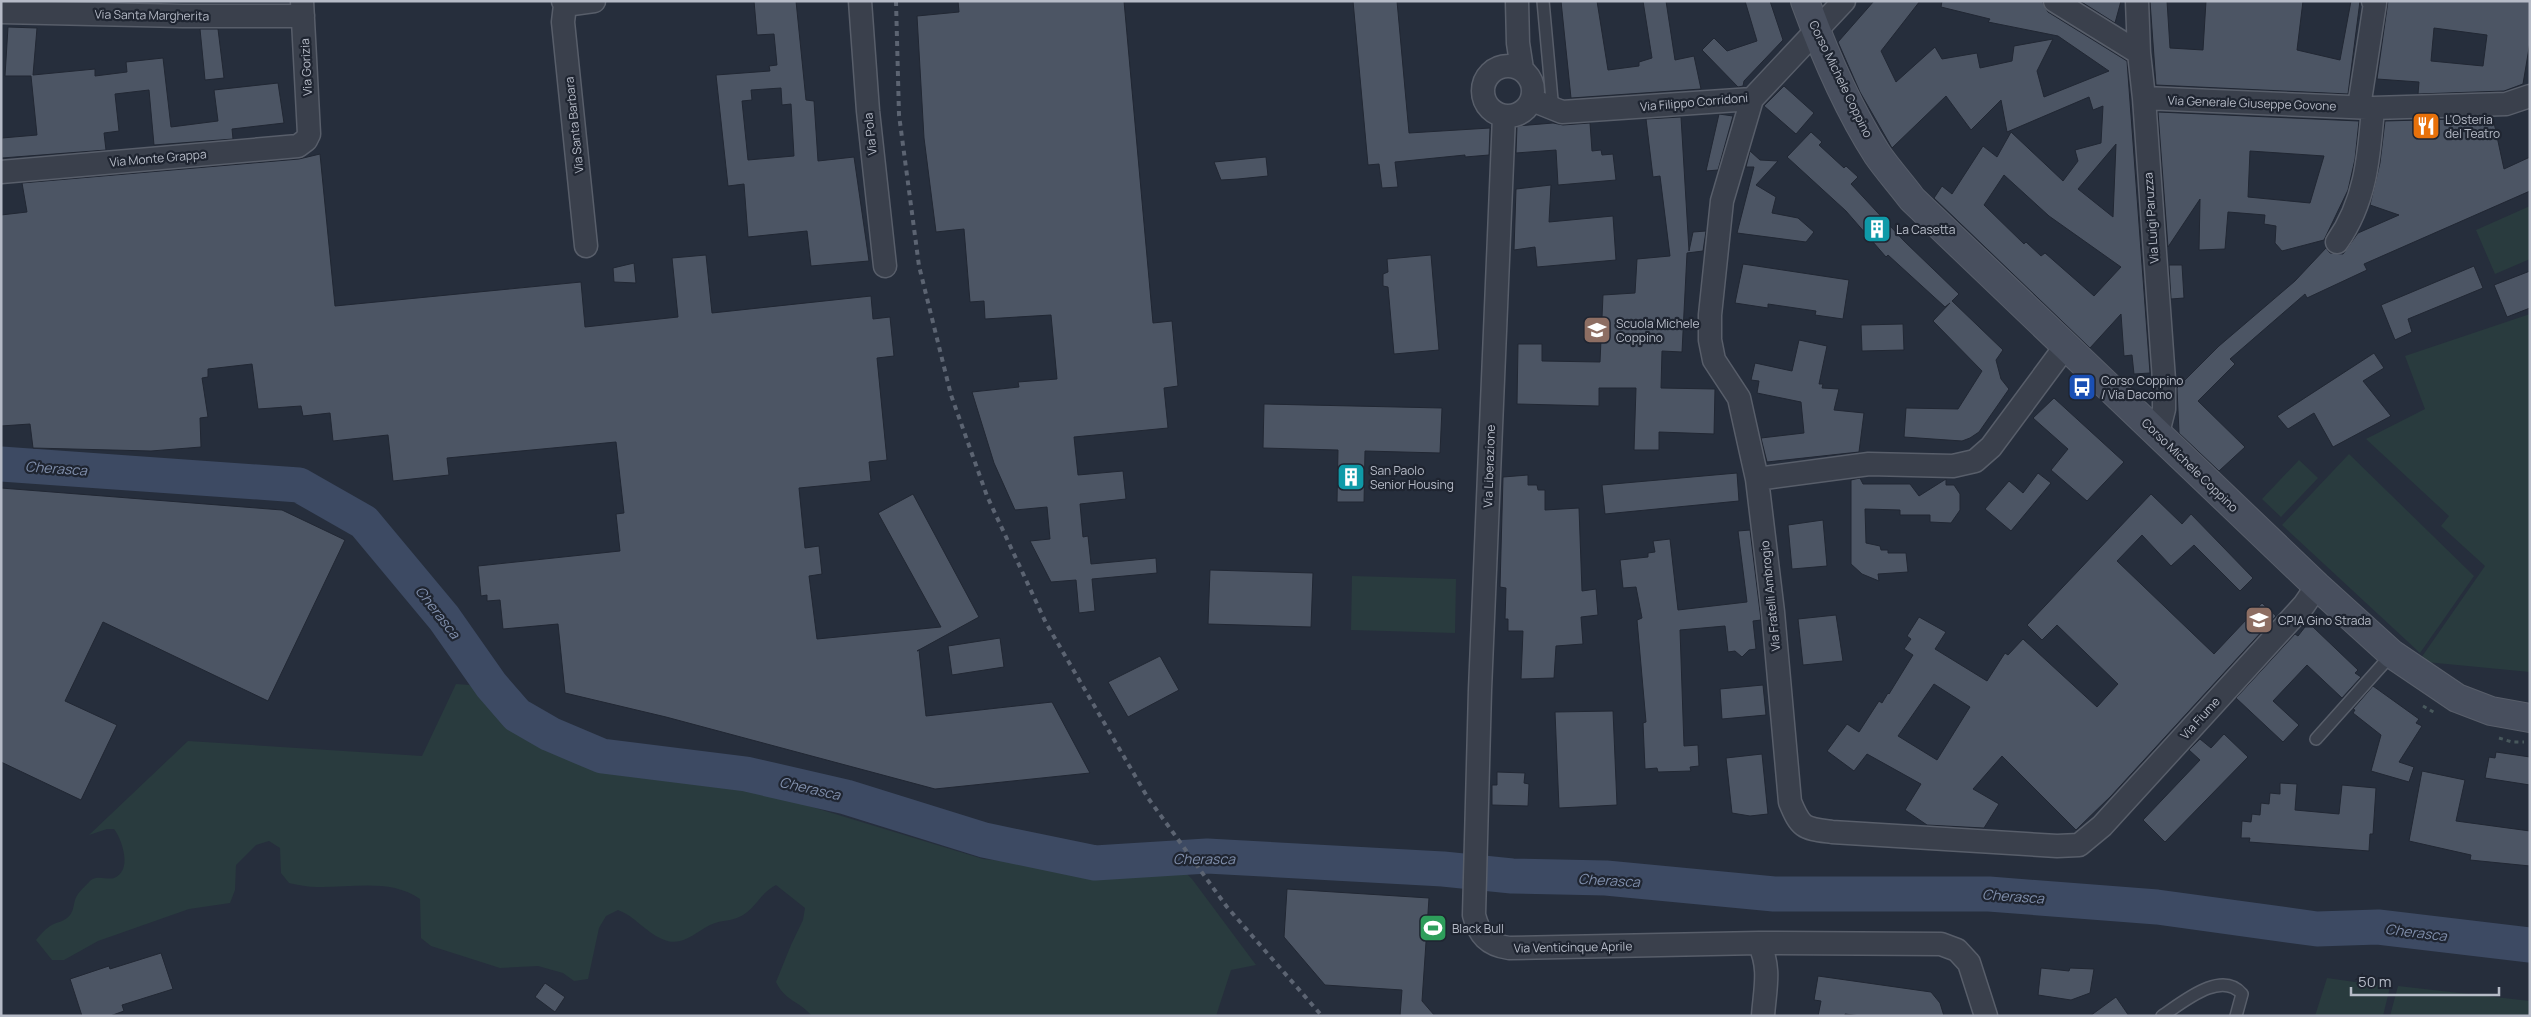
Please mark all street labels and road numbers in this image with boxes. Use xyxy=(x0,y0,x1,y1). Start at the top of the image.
street label: Via Santa Margherita xyxy=(95,6,209,24)
street label: Corso Michele Coppino xyxy=(1805,18,1877,140)
street label: Via Gorizia xyxy=(296,38,316,96)
street label: Via Santa Barbara xyxy=(560,76,588,174)
street label: Via Filippo Corridoni xyxy=(1639,89,1749,115)
street label: Via Generale Giuseppe Govone xyxy=(2167,92,2337,114)
street label: Via Pola xyxy=(859,112,881,156)
street label: Via Monte Grappa xyxy=(109,145,207,171)
street label: Via Luigi Paruzza xyxy=(2139,172,2163,264)
street label: Corso Michele Coppino xyxy=(2138,414,2242,516)
street label: Via Liberazione xyxy=(1479,424,1499,508)
street label: Via Fratelli Ambrogio xyxy=(1756,540,1784,652)
street label: Via Fiume xyxy=(2176,693,2224,743)
street label: Via Venticinque Aprile xyxy=(1514,937,1632,957)

